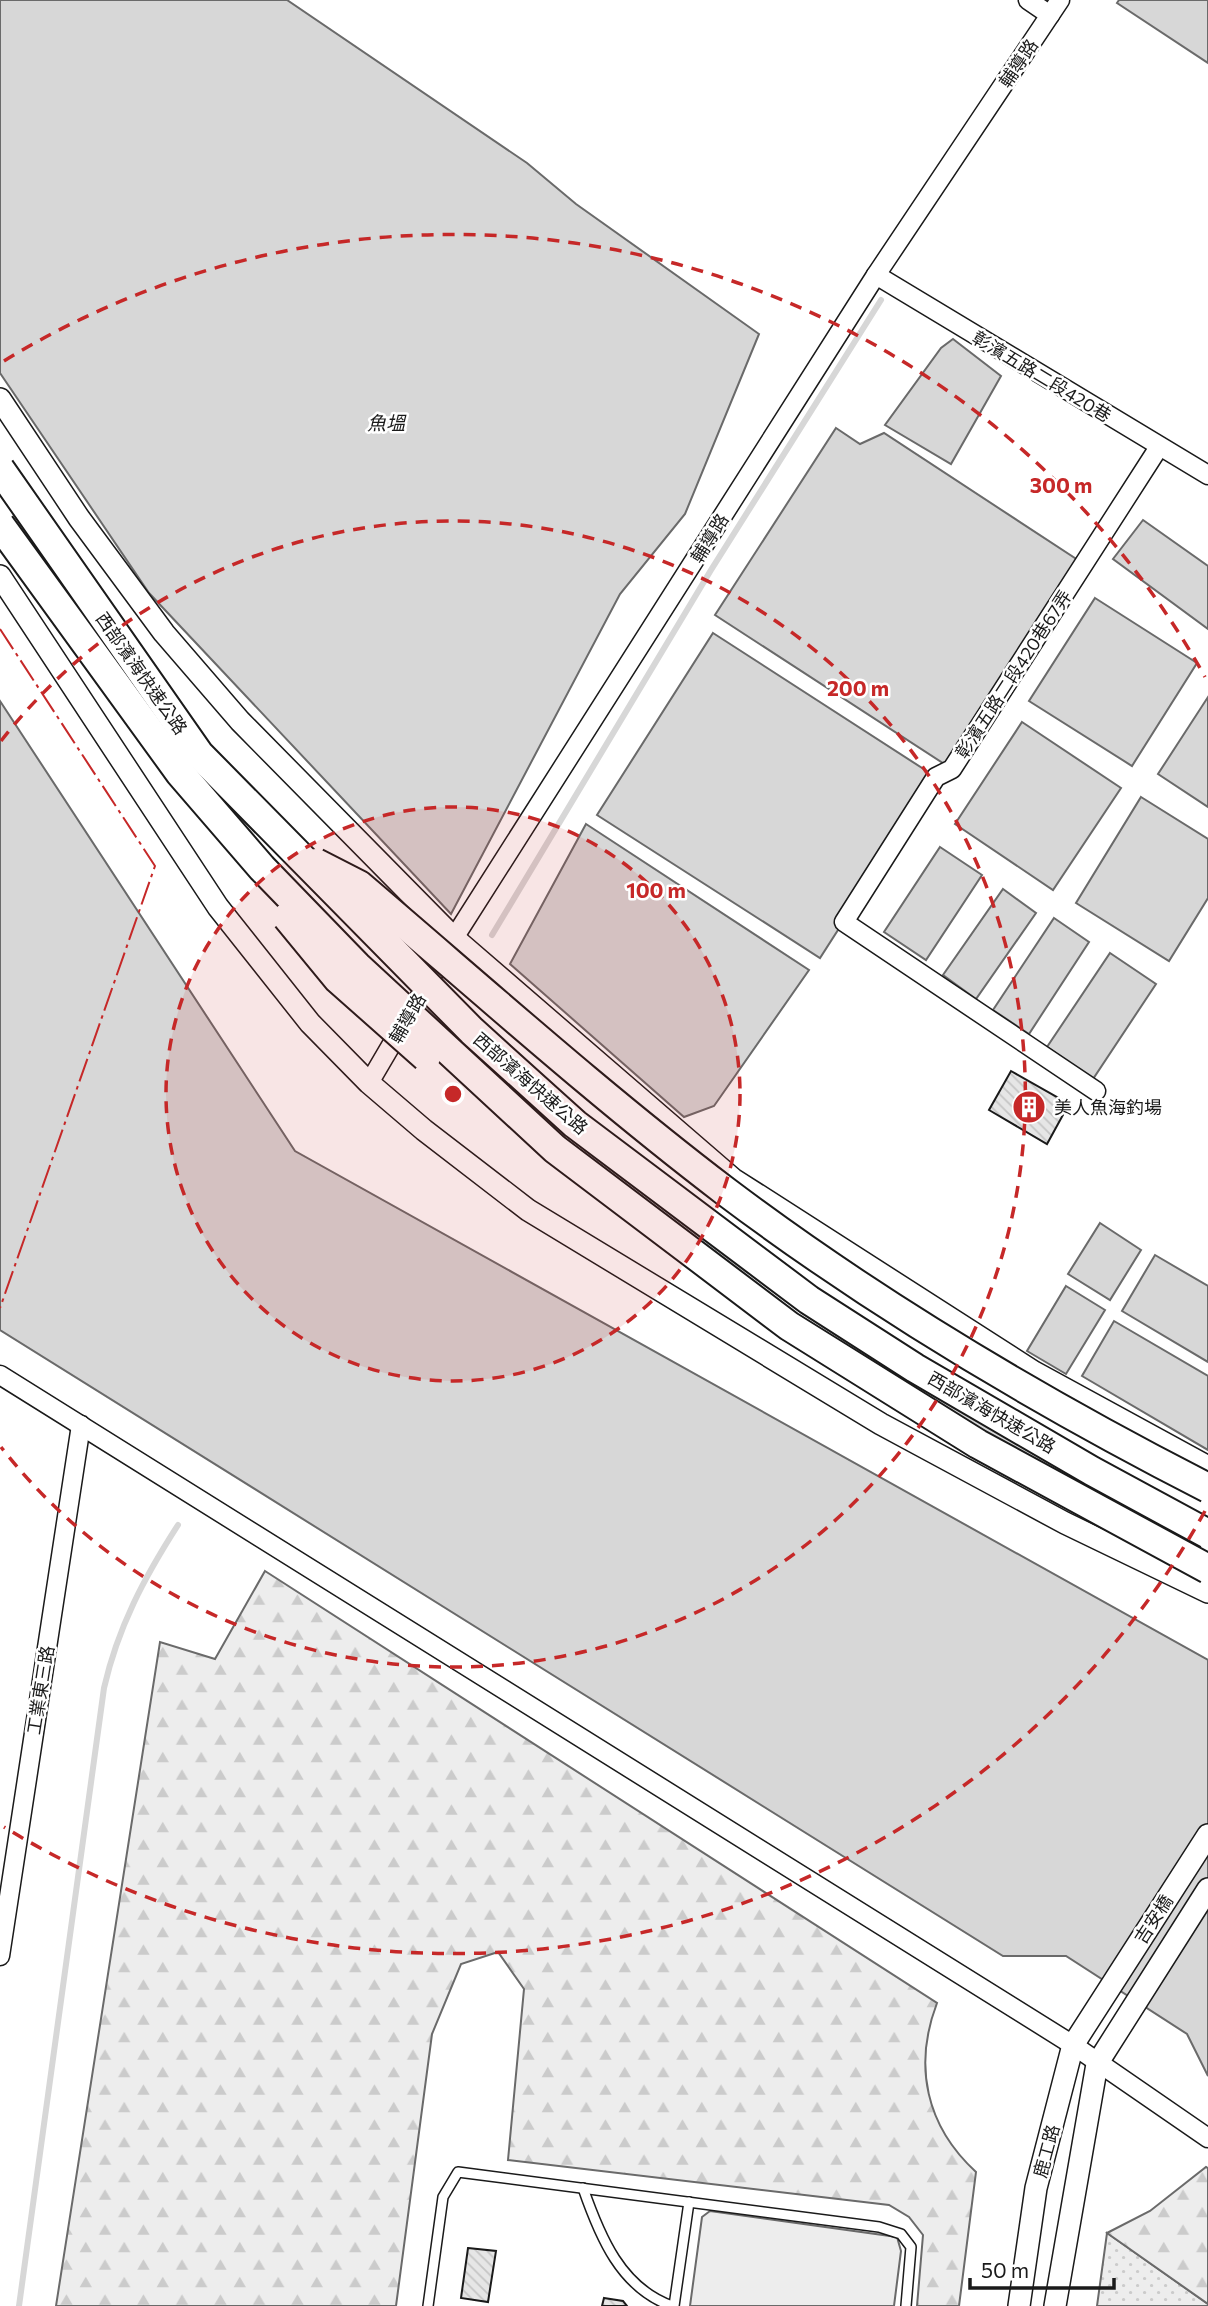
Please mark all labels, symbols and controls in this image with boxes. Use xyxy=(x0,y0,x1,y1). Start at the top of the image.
street label: 輔導路 xyxy=(994,34,1042,92)
street label: 彰濱五路二段420巷 xyxy=(969,326,1115,426)
water label: 魚塭 xyxy=(367,411,407,434)
text: 300 m xyxy=(1030,472,1092,497)
street label: 輔導路 xyxy=(685,509,733,567)
street label: 彰濱五路二段420巷67弄 xyxy=(950,586,1076,762)
street label: 西部濱海快速公路 xyxy=(92,608,192,738)
text: 200 m xyxy=(827,675,889,700)
text: 100 m xyxy=(626,877,686,902)
street label: 輔導路 xyxy=(384,989,430,1047)
street label: 西部濱海快速公路 xyxy=(469,1027,593,1139)
centre of rings xyxy=(441,1082,465,1106)
building icon: 美人魚海釣場 xyxy=(1010,1088,1048,1126)
place label: 美人魚海釣場 xyxy=(1054,1096,1162,1118)
street label: 西部濱海快速公路 xyxy=(924,1366,1060,1458)
street label: 工業東三路 xyxy=(22,1644,58,1736)
street label: 吉安橋 xyxy=(1129,1890,1177,1948)
street label: 鹿工路 xyxy=(1028,2122,1064,2180)
scale bar xyxy=(970,2246,1114,2290)
text: 50 m xyxy=(981,2257,1029,2282)

